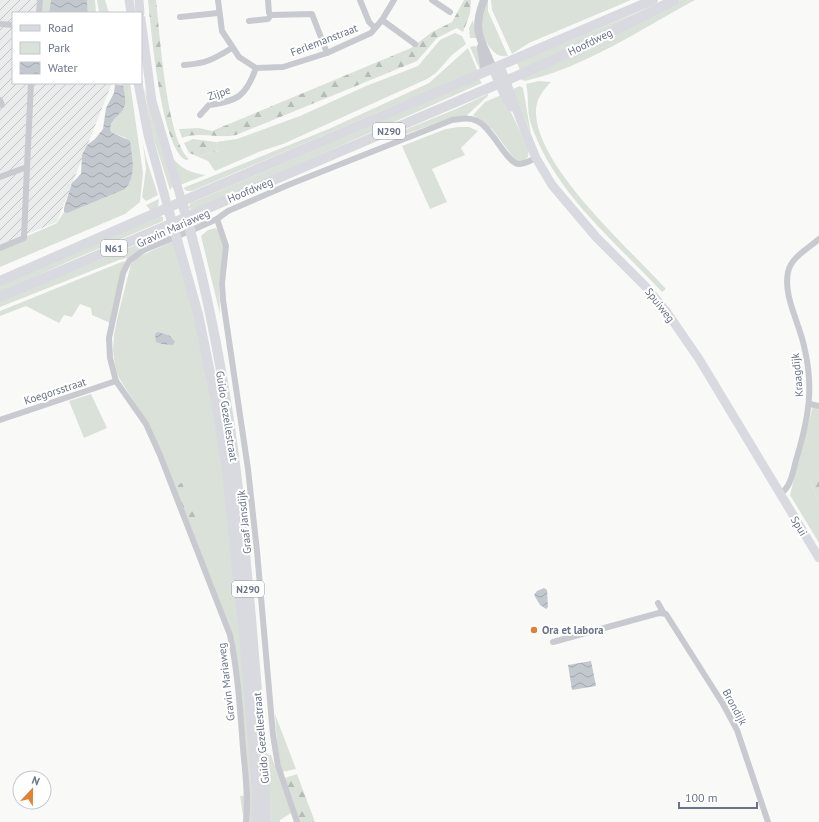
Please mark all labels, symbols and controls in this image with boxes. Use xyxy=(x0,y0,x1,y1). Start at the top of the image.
legend xyxy=(12,12,142,84)
text: Road xyxy=(48,20,73,35)
street label: Ferlemanstraat xyxy=(288,21,360,59)
street label: Hoofdweg xyxy=(565,25,615,59)
text: Park xyxy=(48,40,70,55)
text: Water xyxy=(48,60,78,75)
street label: Zijpe xyxy=(206,82,233,103)
road number: N290 xyxy=(373,123,405,139)
street label: Hoofdweg xyxy=(225,174,275,206)
street label: Gravin Mariaweg xyxy=(134,206,212,250)
road number: N61 xyxy=(101,240,127,256)
street label: Spuiweg xyxy=(642,285,678,325)
street label: Kraagdijk xyxy=(788,352,806,398)
street label: Guido Gezellestraat xyxy=(213,370,241,463)
street label: Koegorsstraat xyxy=(22,374,88,408)
street label: Graaf Jansdijk xyxy=(234,489,254,555)
street label: Spui xyxy=(788,514,810,539)
road number: N290 xyxy=(232,581,264,597)
place label: Ora et labora xyxy=(542,623,604,637)
marker: Ora et labora xyxy=(529,625,539,635)
street label: Gravin Mariaweg xyxy=(214,642,238,722)
street label: Brondijk xyxy=(720,686,751,728)
street label: Guido Gezellestraat xyxy=(250,691,272,784)
north arrow xyxy=(12,770,52,810)
text: N xyxy=(30,773,42,789)
scale bar xyxy=(679,784,757,810)
text: 100 m xyxy=(685,790,718,805)

